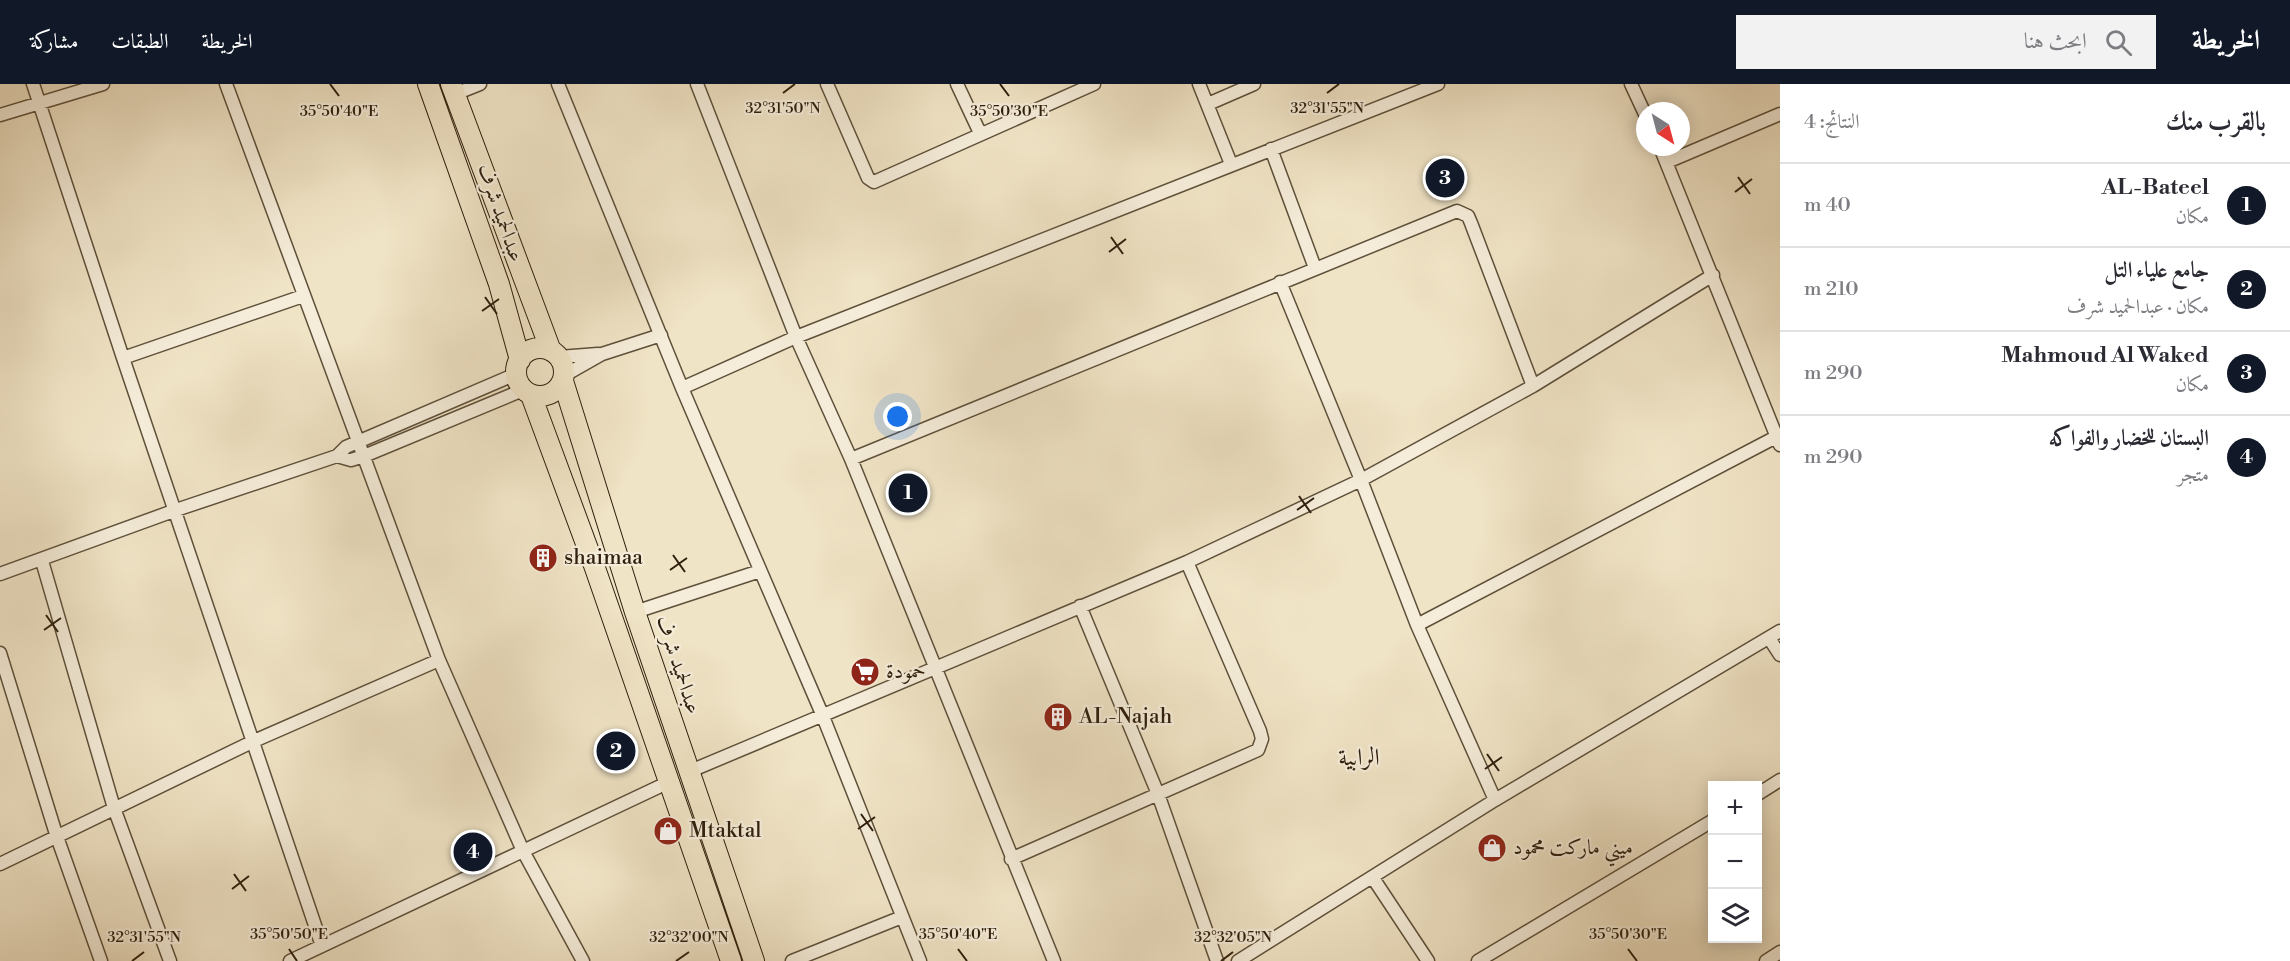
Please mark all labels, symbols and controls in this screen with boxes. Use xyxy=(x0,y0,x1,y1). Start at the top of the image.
search box xyxy=(1736,15,2156,69)
text: الخريطة xyxy=(2192,23,2260,58)
icon: search xyxy=(2102,26,2135,59)
text: ابحث هنا xyxy=(2024,28,2087,55)
text: مشاركة xyxy=(30,29,78,55)
text: الطبقات xyxy=(111,29,168,55)
text: الخريطة xyxy=(201,29,253,55)
text: 32°31'50"N xyxy=(745,99,821,118)
text: 32°31'55"N xyxy=(1290,99,1364,118)
text: 35°50'40"E xyxy=(300,102,378,121)
text: 35°50'30"E xyxy=(970,102,1048,121)
north arrow xyxy=(1636,102,1690,156)
text: بالقرب منك xyxy=(2166,106,2266,138)
text: النتائج: 4 xyxy=(1804,110,1860,135)
pin: 3 xyxy=(1426,156,1464,200)
street label: عبدالحميد شرف xyxy=(471,161,529,265)
text: AL-Bateel xyxy=(2101,174,2209,201)
text: 40 m xyxy=(1804,193,1851,218)
text: 1 xyxy=(2242,193,2251,218)
text: مكان xyxy=(2175,205,2209,230)
text: جامع علياء التل xyxy=(2104,257,2209,284)
text: 210 m xyxy=(1804,277,1859,302)
text: 2 xyxy=(2240,277,2253,302)
text: مكان · عبدالحميد شرف xyxy=(2067,295,2209,320)
text: Mahmoud Al Waked xyxy=(2001,342,2209,369)
text: 290 m xyxy=(1804,361,1862,386)
text: 3 xyxy=(2240,361,2253,386)
text: مكان xyxy=(2175,373,2209,398)
your location xyxy=(883,402,912,431)
text: البستان للخضار والفواكه xyxy=(2049,425,2209,452)
text: 290 m xyxy=(1804,445,1862,470)
text: 4 xyxy=(2240,445,2253,470)
text: متجر xyxy=(2177,463,2209,488)
pin: 1 xyxy=(888,470,928,516)
building icon: shaimaa xyxy=(527,542,559,574)
place label: shaimaa xyxy=(564,545,643,571)
street label: عبدالحميد شرف xyxy=(650,612,706,718)
supermarket icon: حمودة xyxy=(849,656,881,688)
place label: حمودة xyxy=(886,659,926,685)
building icon: AL-Najah xyxy=(1042,701,1074,733)
place label: AL-Najah xyxy=(1078,704,1173,730)
pin: 2 xyxy=(596,728,636,774)
district label: الرابية xyxy=(1338,743,1380,773)
map controls xyxy=(1708,781,1762,943)
button: + xyxy=(1708,781,1762,835)
shop icon: Mtaktal xyxy=(652,815,684,847)
place label: Mtaktal xyxy=(689,818,762,844)
pin: 4 xyxy=(454,830,492,874)
shop icon: ميني ماركت محمود xyxy=(1476,832,1508,864)
place label: ميني ماركت محمود xyxy=(1513,835,1633,867)
button: − xyxy=(1708,835,1762,889)
button: layers xyxy=(1708,889,1762,943)
text: 35°50'50"E xyxy=(250,925,328,944)
text: 35°50'40"E xyxy=(919,925,997,944)
text: 35°50'30"E xyxy=(1589,925,1667,944)
text: 32°31'55"N xyxy=(107,928,181,947)
text: 32°32'00"N xyxy=(649,928,729,947)
text: 32°32'05"N xyxy=(1194,928,1272,947)

